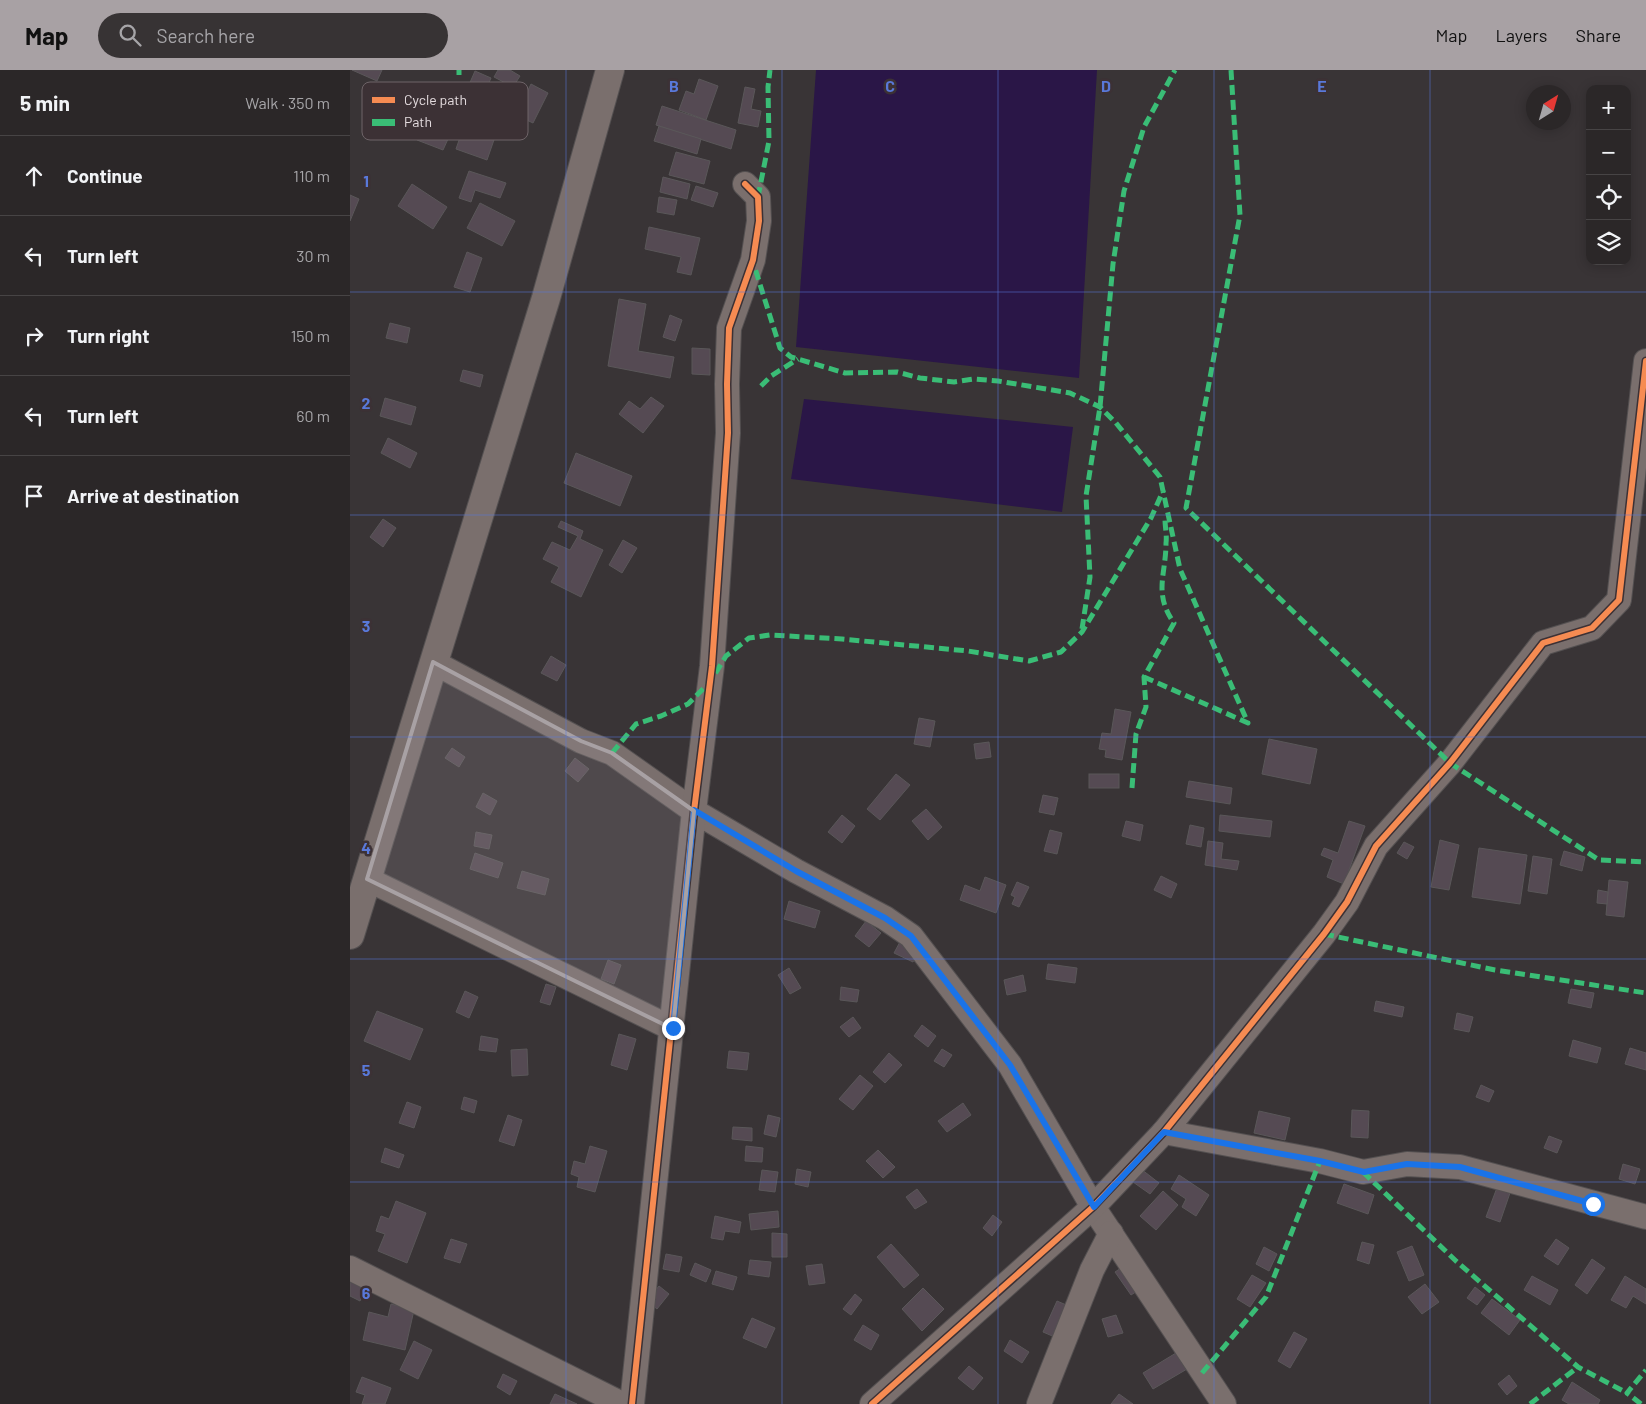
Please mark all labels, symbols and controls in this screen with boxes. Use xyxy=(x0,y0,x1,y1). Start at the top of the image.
search box xyxy=(98,13,448,58)
text: Map xyxy=(25,21,68,50)
icon: search xyxy=(116,21,144,49)
text: Search here xyxy=(156,24,255,47)
text: Map xyxy=(1435,24,1467,46)
text: Layers xyxy=(1495,24,1548,46)
text: Share xyxy=(1576,24,1621,46)
text: B xyxy=(669,76,679,95)
text: C xyxy=(885,76,895,95)
text: D xyxy=(1101,76,1111,95)
text: E xyxy=(1317,76,1327,95)
legend xyxy=(362,82,528,140)
north arrow xyxy=(1526,85,1571,130)
map controls xyxy=(1586,85,1631,265)
button: + xyxy=(1586,85,1631,130)
text: 5 min xyxy=(20,90,70,115)
text: Cycle path xyxy=(404,91,467,108)
text: Walk · 350 m xyxy=(245,93,330,112)
text: Path xyxy=(404,113,432,130)
button: − xyxy=(1586,130,1631,175)
icon: ahead xyxy=(20,162,48,190)
text: Continue xyxy=(67,164,143,187)
text: 110 m xyxy=(293,166,330,185)
text: 1 xyxy=(363,171,369,190)
button: locate xyxy=(1586,175,1631,220)
button: layers xyxy=(1586,220,1631,265)
icon: left xyxy=(20,242,48,270)
text: Turn left xyxy=(67,244,138,267)
text: 30 m xyxy=(296,246,330,265)
icon: right xyxy=(20,322,48,350)
text: Turn right xyxy=(67,324,149,347)
text: 150 m xyxy=(291,326,330,345)
text: 2 xyxy=(362,393,371,412)
icon: left xyxy=(20,402,48,430)
text: Turn left xyxy=(67,404,138,427)
text: 60 m xyxy=(296,406,330,425)
icon: arrive xyxy=(20,482,48,510)
text: Arrive at destination xyxy=(67,484,239,507)
text: 3 xyxy=(362,616,370,635)
text: 4 xyxy=(361,838,371,857)
route end xyxy=(662,1017,685,1040)
text: 5 xyxy=(362,1060,371,1079)
route start xyxy=(1582,1193,1605,1216)
text: 6 xyxy=(362,1283,371,1302)

